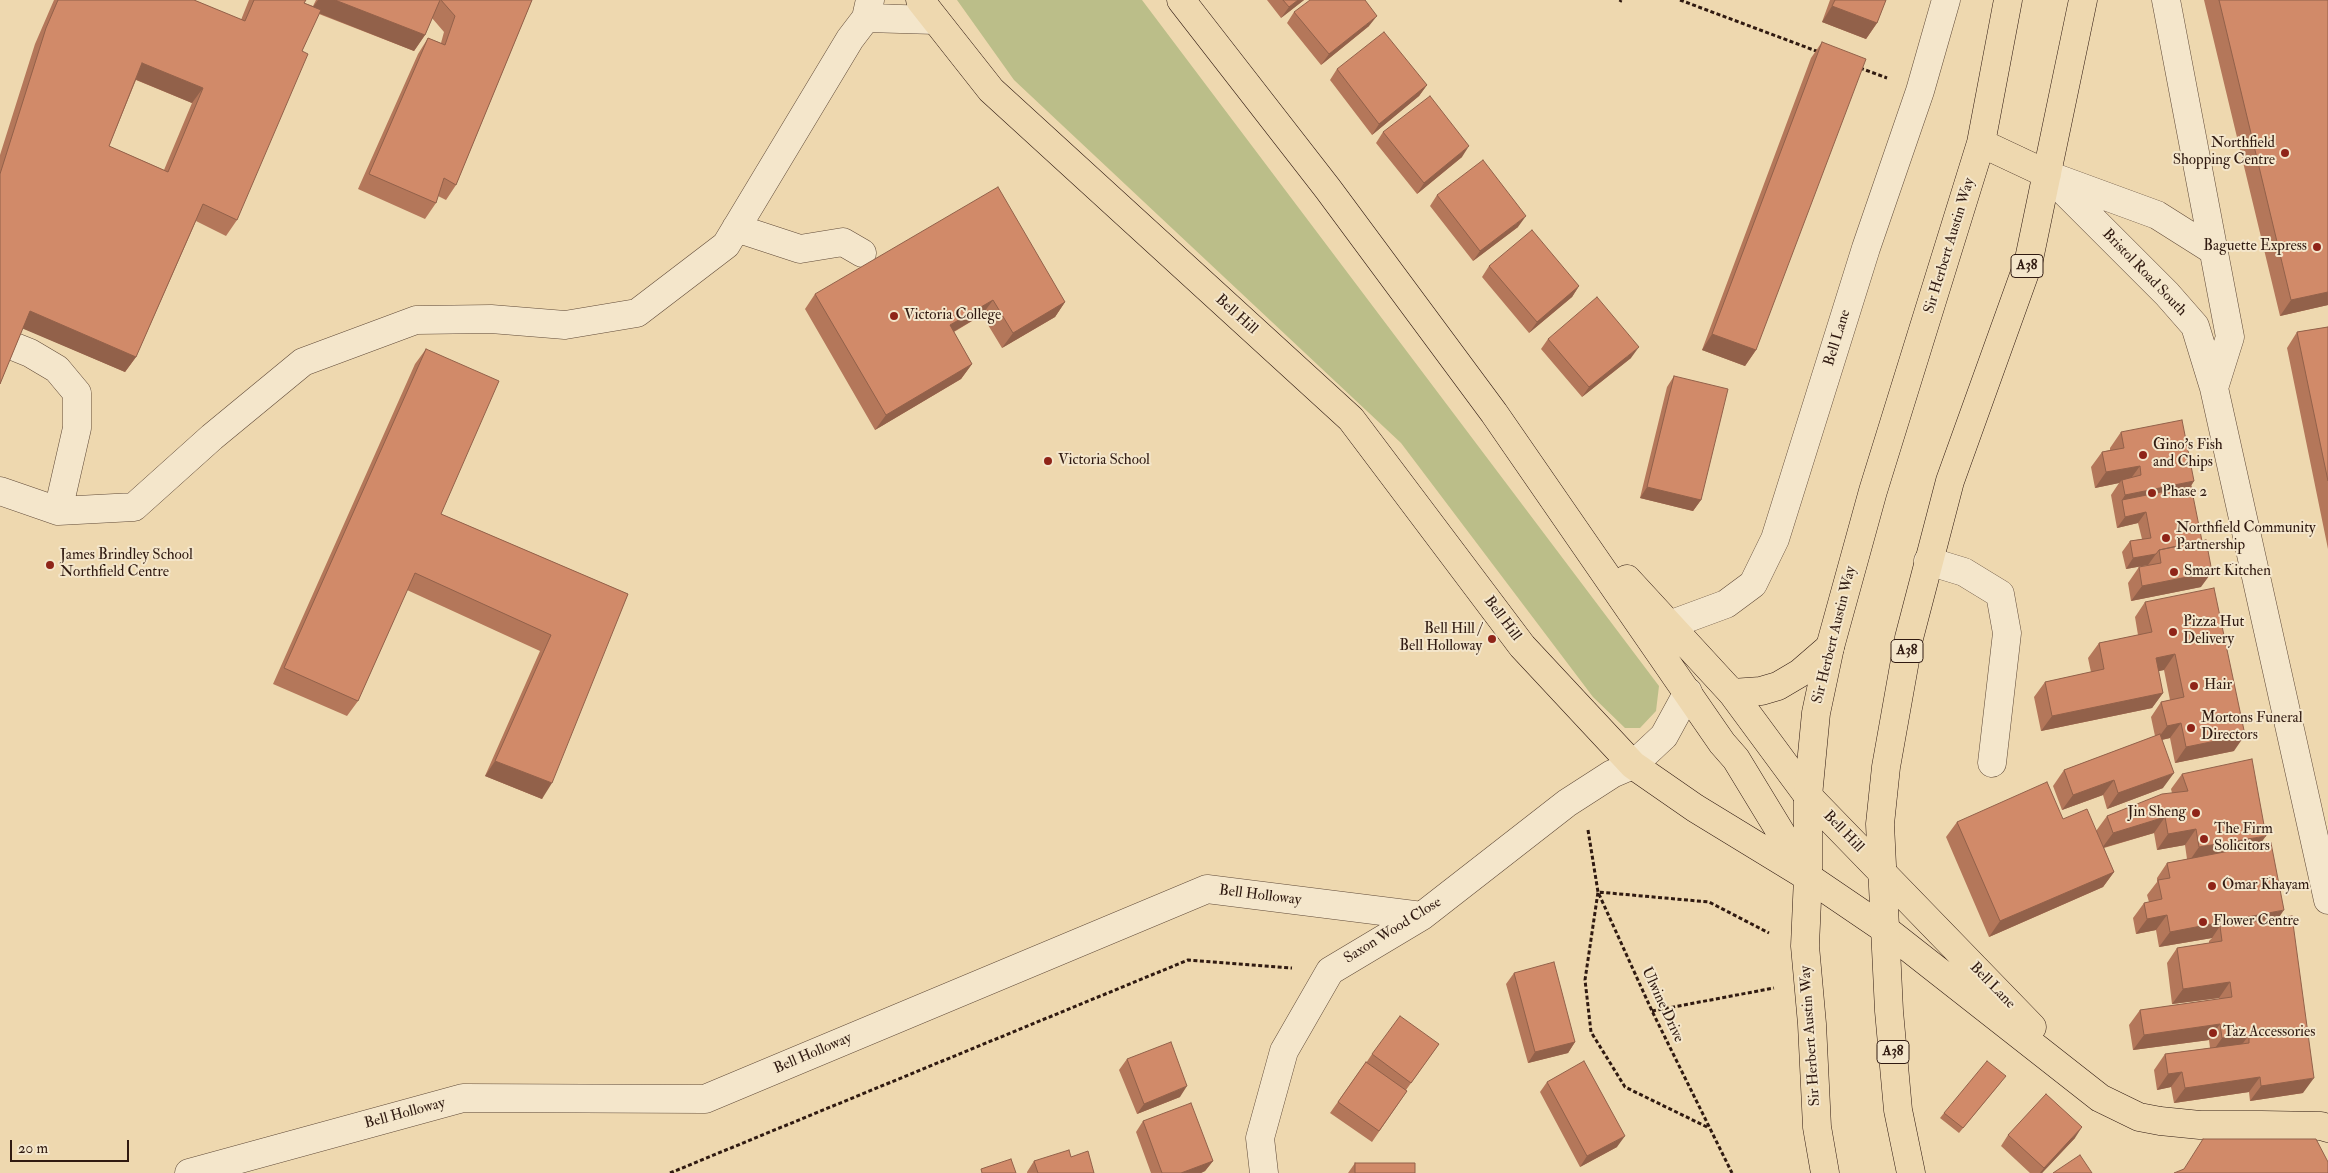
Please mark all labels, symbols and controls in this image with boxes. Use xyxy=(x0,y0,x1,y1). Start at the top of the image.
place label: Northfield Shopping Centre xyxy=(2173,135,2275,170)
marker: Northfield Shopping Centre xyxy=(2279,147,2291,159)
street label: Sir Herbert Austin Way xyxy=(1921,176,1979,316)
street label: Bristol Road South xyxy=(2098,226,2190,320)
place label: Baguette Express xyxy=(2203,238,2307,256)
marker: Baguette Express xyxy=(2311,241,2323,253)
road number: A38 xyxy=(2011,255,2043,278)
street label: Bell Hill xyxy=(1211,291,1261,339)
place label: Victoria College xyxy=(904,307,1001,325)
street label: Bell Lane xyxy=(1821,308,1855,368)
marker: Victoria College xyxy=(888,310,900,322)
place label: Gino's Fish and Chips xyxy=(2153,437,2223,472)
marker: Gino's Fish and Chips xyxy=(2137,449,2149,461)
place label: Victoria School xyxy=(1058,452,1150,470)
marker: Victoria School xyxy=(1042,455,1054,467)
place label: Phase 2 xyxy=(2162,484,2207,502)
marker: Phase 2 xyxy=(2146,487,2158,499)
place label: Northfield Community Partnership xyxy=(2176,520,2316,555)
marker: Northfield Community Partnership xyxy=(2160,532,2172,544)
place label: James Brindley School Northfield Centre xyxy=(60,547,193,582)
marker: James Brindley School Northfield Centre xyxy=(44,559,56,571)
place label: Smart Kitchen xyxy=(2184,563,2271,581)
street label: Sir Herbert Austin Way xyxy=(1809,564,1861,706)
marker: Smart Kitchen xyxy=(2168,566,2180,578)
street label: Bell Hill xyxy=(1479,593,1525,645)
place label: Pizza Hut Delivery xyxy=(2183,614,2244,649)
place label: Bell Hill / Bell Holloway xyxy=(1399,621,1482,656)
marker: Pizza Hut Delivery xyxy=(2167,626,2179,638)
marker: Bell Hill / Bell Holloway xyxy=(1486,633,1498,645)
road number: A38 xyxy=(1891,640,1923,662)
place label: Hair xyxy=(2204,677,2232,695)
marker: Hair xyxy=(2188,680,2200,692)
place label: Mortons Funeral Directors xyxy=(2201,710,2303,745)
marker: Mortons Funeral Directors xyxy=(2185,722,2197,734)
place label: Jin Sheng xyxy=(2128,804,2186,822)
street label: Bell Hill xyxy=(1819,807,1867,857)
marker: Jin Sheng xyxy=(2190,807,2202,819)
place label: The Firm Solicitors xyxy=(2214,821,2273,856)
marker: The Firm Solicitors xyxy=(2198,833,2210,845)
place label: Omar Khayam xyxy=(2222,877,2309,895)
marker: Omar Khayam xyxy=(2206,880,2218,892)
street label: Bell Holloway xyxy=(1218,882,1302,910)
street label: Saxon Wood Close xyxy=(1341,894,1445,968)
place label: Flower Centre xyxy=(2213,913,2299,931)
marker: Flower Centre xyxy=(2197,916,2209,928)
street label: Bell Lane xyxy=(1965,959,2019,1013)
street label: Ulwine Drive xyxy=(1637,964,1687,1046)
street label: Sir Herbert Austin Way xyxy=(1797,965,1825,1107)
place label: Taz Accessories xyxy=(2223,1024,2315,1042)
marker: Taz Accessories xyxy=(2207,1027,2219,1039)
street label: Bell Holloway xyxy=(771,1030,855,1078)
road number: A38 xyxy=(1877,1040,1909,1064)
street label: Bell Holloway xyxy=(363,1095,447,1133)
scale bar xyxy=(12,1130,131,1162)
text: 20 m xyxy=(18,1139,48,1158)

